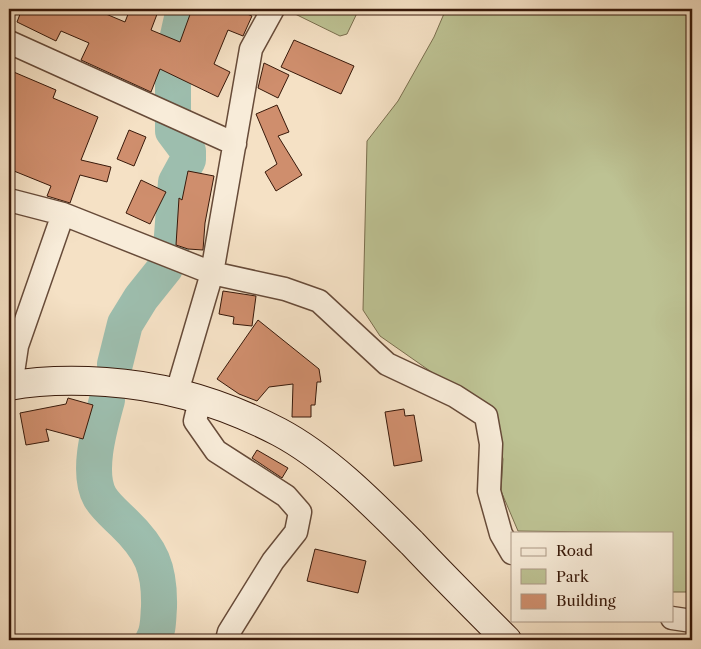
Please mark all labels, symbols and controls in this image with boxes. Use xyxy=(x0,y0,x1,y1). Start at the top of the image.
legend xyxy=(511,532,674,622)
text: Road xyxy=(556,541,593,560)
text: Park xyxy=(556,567,590,586)
text: Building xyxy=(556,591,616,610)

